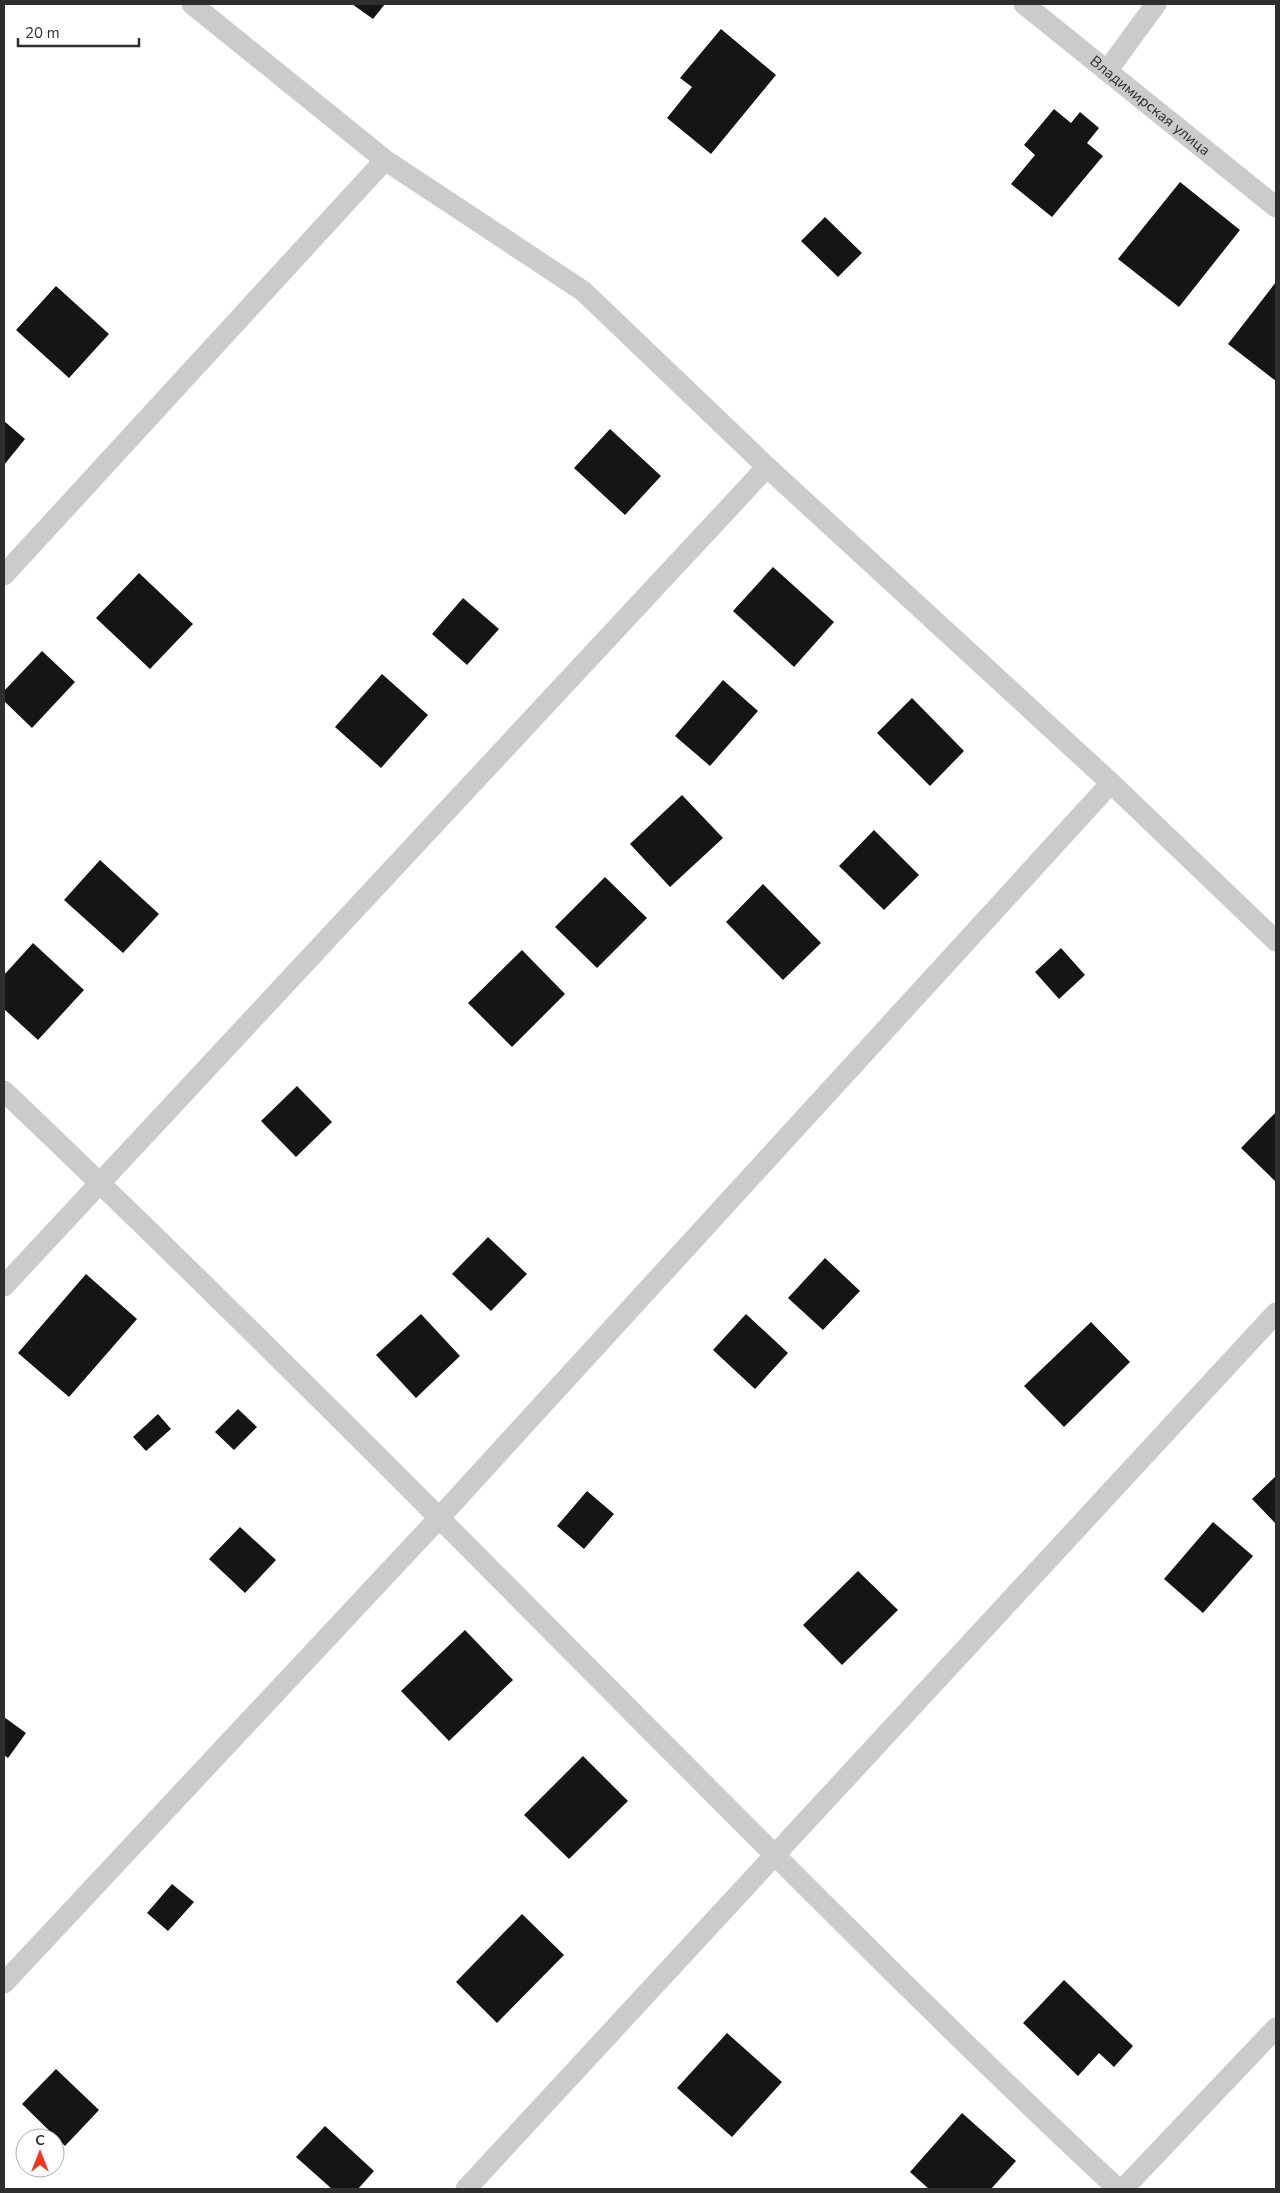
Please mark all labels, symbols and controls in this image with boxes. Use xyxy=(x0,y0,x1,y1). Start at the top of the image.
scale bar xyxy=(18,15,139,47)
text: 20 m xyxy=(25,23,60,43)
street label: Владимирская улица xyxy=(1086,51,1214,160)
north arrow xyxy=(15,2128,65,2178)
text: С xyxy=(35,2131,45,2150)

